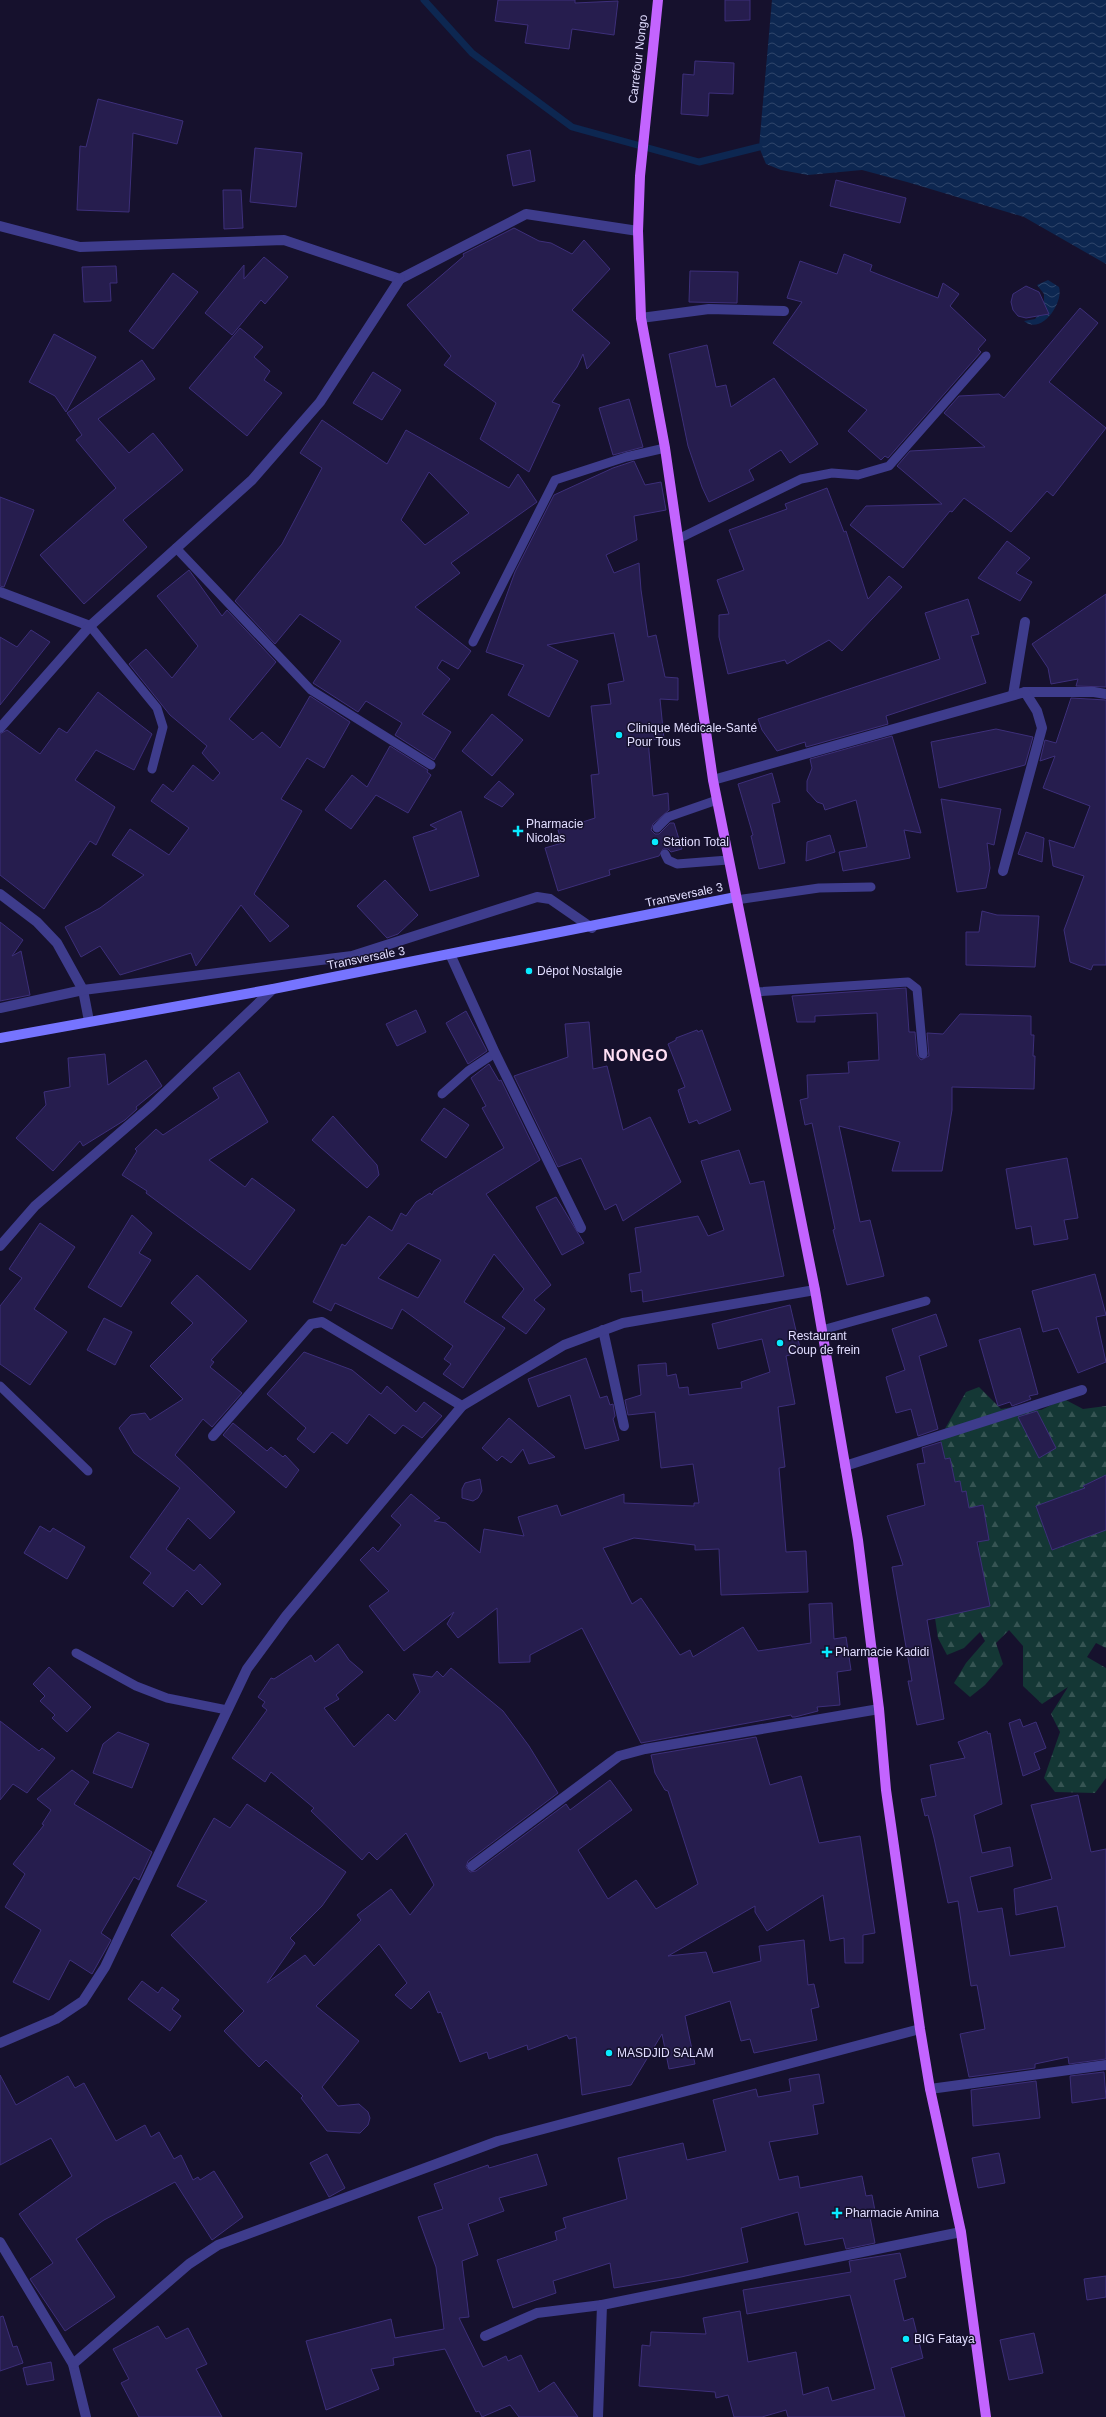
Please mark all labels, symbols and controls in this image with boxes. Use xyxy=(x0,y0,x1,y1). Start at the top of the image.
street label: Carrefour Nongo xyxy=(626,13,650,104)
place label: Clinique Médicale-Santé Pour Tous xyxy=(627,721,757,749)
marker: Clinique Médicale-Santé Pour Tous xyxy=(614,730,624,740)
place label: Pharmacie Nicolas xyxy=(526,817,584,845)
marker: Pharmacie Nicolas xyxy=(513,826,523,836)
place label: Station Total xyxy=(663,835,729,849)
marker: Station Total xyxy=(650,837,660,847)
street label: Transversale 3 xyxy=(644,880,724,910)
street label: Transversale 3 xyxy=(326,944,406,972)
place label: Dépot Nostalgie xyxy=(537,964,623,978)
marker: Dépot Nostalgie xyxy=(524,966,534,976)
district label: NONGO xyxy=(603,1047,669,1064)
place label: Restaurant Coup de frein xyxy=(788,1329,860,1357)
marker: Restaurant Coup de frein xyxy=(775,1338,785,1348)
place label: Pharmacie Kadidi xyxy=(835,1645,929,1659)
marker: Pharmacie Kadidi xyxy=(822,1647,832,1657)
place label: MASDJID SALAM xyxy=(617,2046,714,2060)
marker: MASDJID SALAM xyxy=(604,2048,614,2058)
place label: Pharmacie Amina xyxy=(845,2206,939,2220)
marker: Pharmacie Amina xyxy=(832,2208,842,2218)
place label: BIG Fataya xyxy=(914,2332,975,2346)
marker: BIG Fataya xyxy=(901,2334,911,2344)

